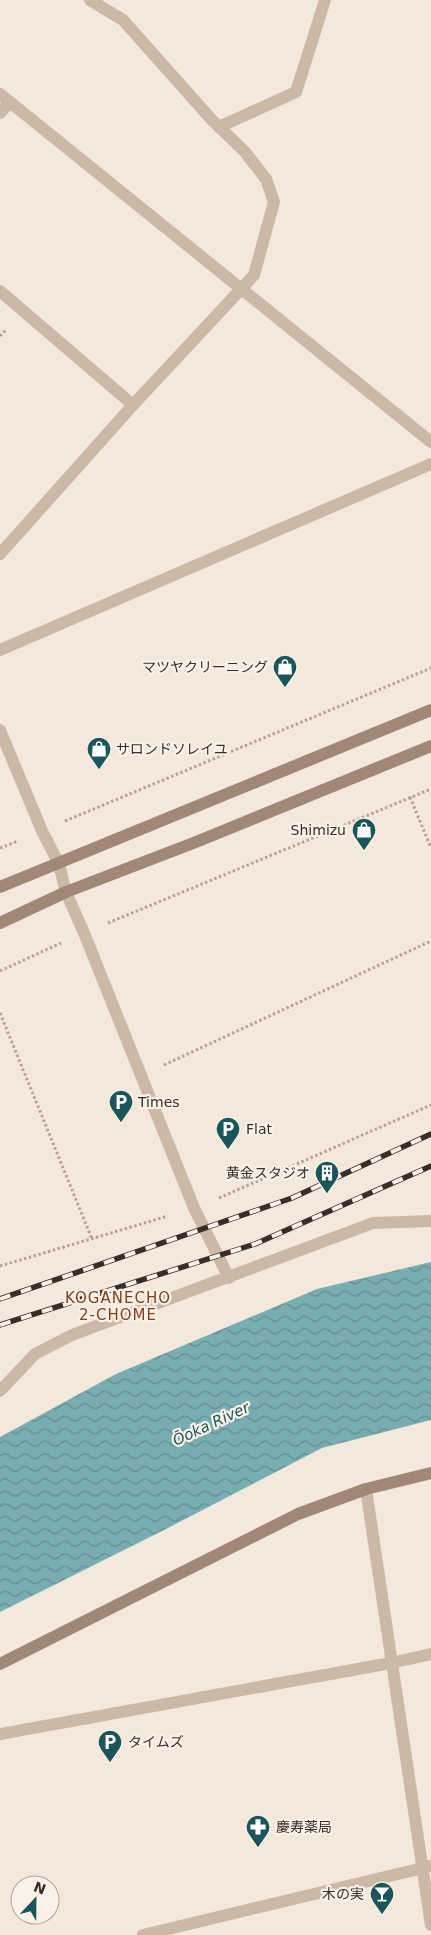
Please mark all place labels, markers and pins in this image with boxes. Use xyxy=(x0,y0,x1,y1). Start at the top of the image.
shop icon: マツヤクリーニング xyxy=(272,654,298,688)
place label: マツヤクリーニング xyxy=(142,659,268,675)
shop icon: サロンドソレイユ xyxy=(86,736,112,770)
place label: サロンドソレイユ xyxy=(116,741,228,757)
shop icon: Shimizu xyxy=(351,817,377,851)
place label: Shimizu xyxy=(291,822,346,838)
parking icon: Times xyxy=(108,1089,134,1123)
place label: Times xyxy=(137,1094,180,1110)
parking icon: Flat xyxy=(215,1116,241,1150)
place label: Flat xyxy=(246,1121,273,1137)
building icon: 黄金スタジオ xyxy=(314,1160,340,1194)
place label: 黄金スタジオ xyxy=(226,1165,310,1181)
parking icon: タイムズ xyxy=(97,1729,123,1763)
place label: タイムズ xyxy=(128,1734,184,1750)
pharmacy icon: 慶寿薬局 xyxy=(245,1814,271,1848)
place label: 慶寿薬局 xyxy=(276,1819,332,1835)
bar icon: 木の実 xyxy=(369,1881,395,1915)
place label: 木の実 xyxy=(322,1886,364,1902)

